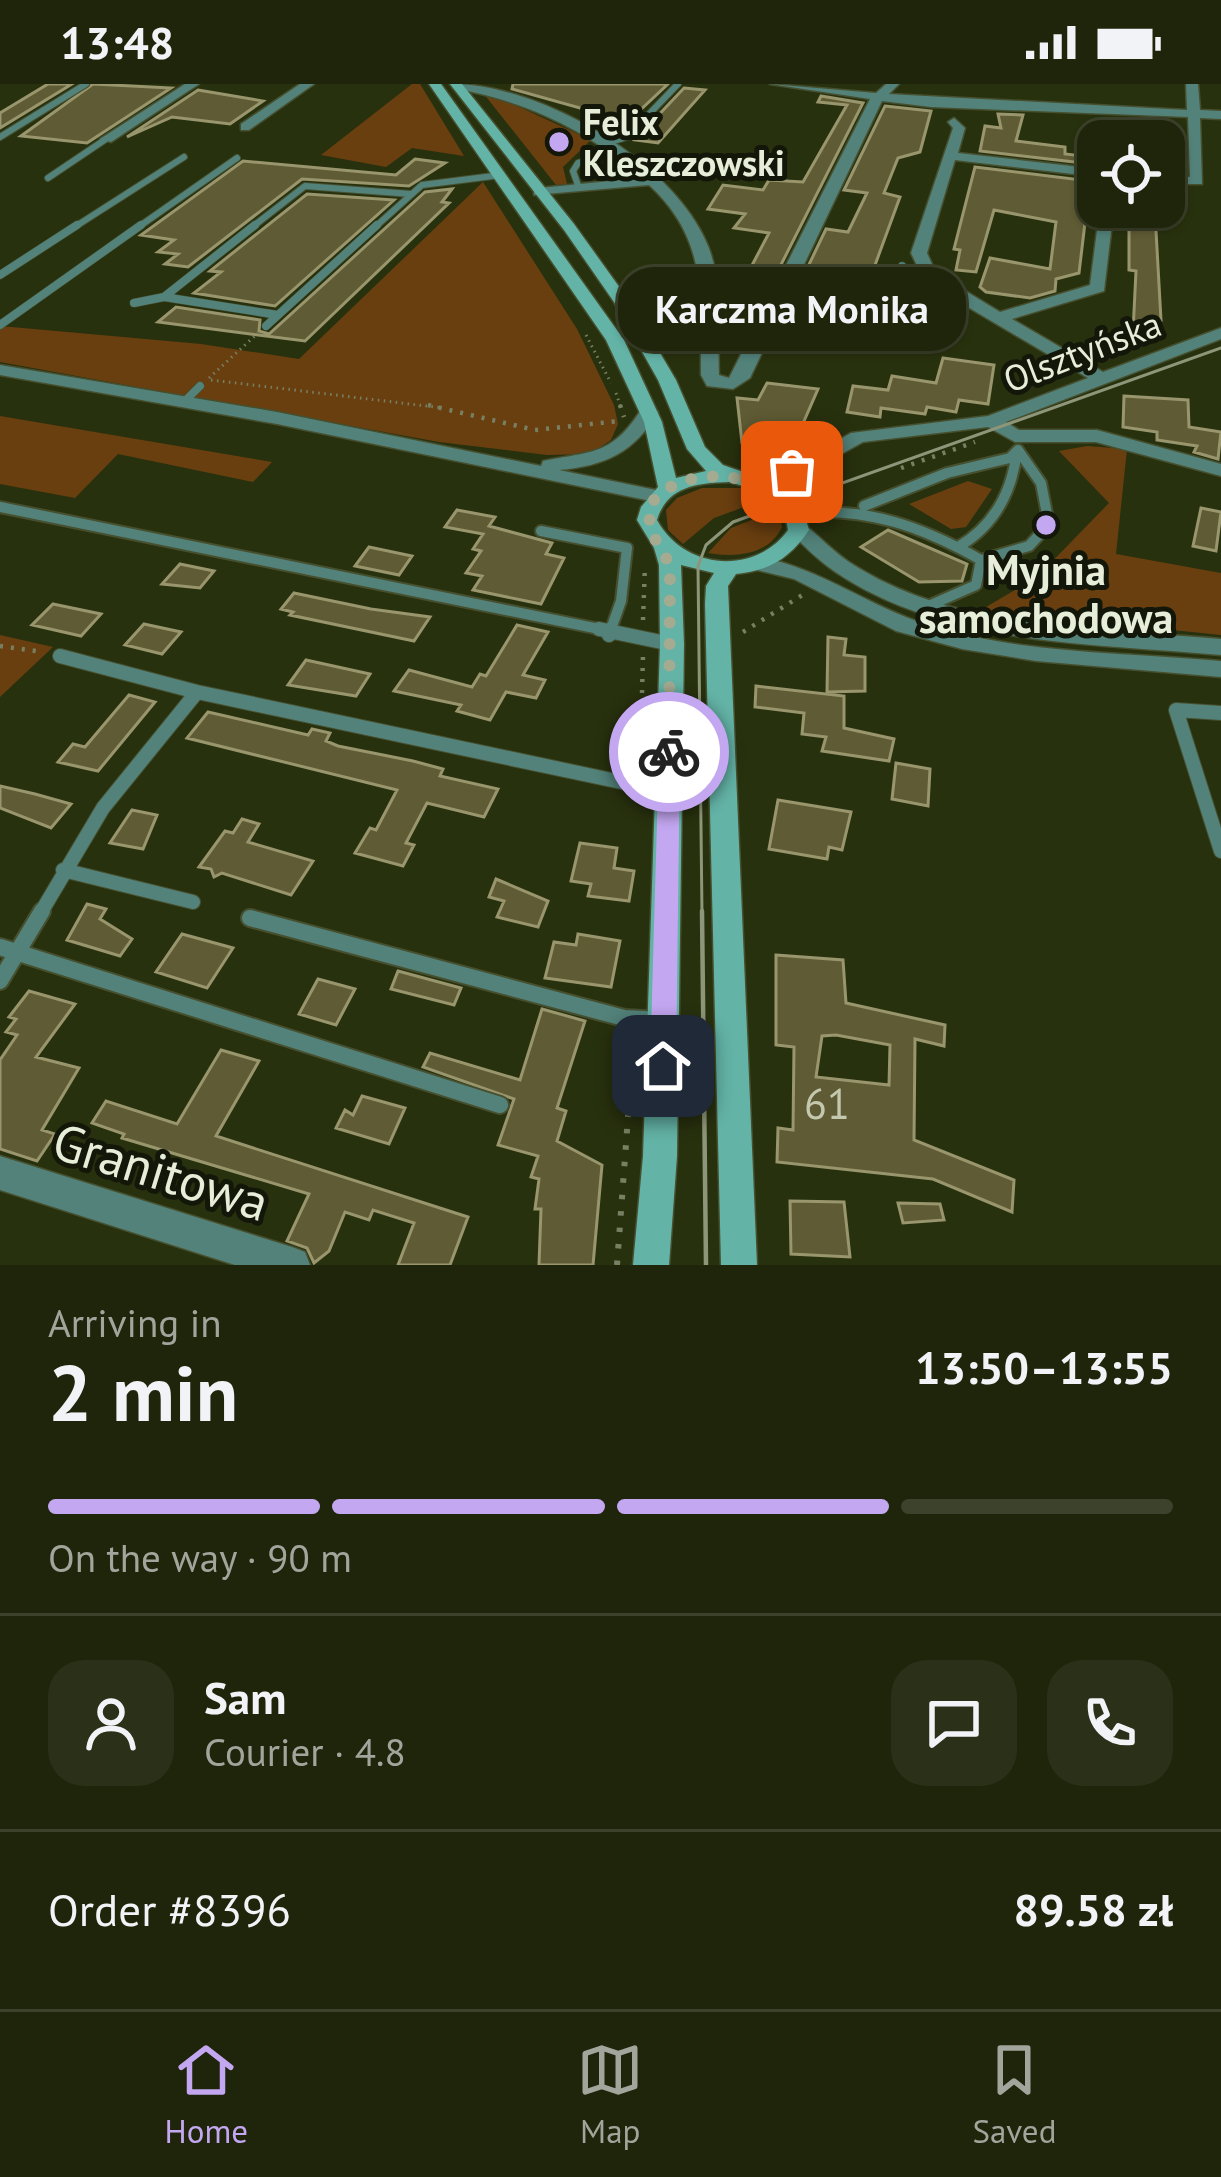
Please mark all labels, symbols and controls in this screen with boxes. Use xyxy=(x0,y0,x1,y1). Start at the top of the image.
text: 13:48 xyxy=(60,13,174,71)
place label: Felix Kleszczowski xyxy=(583,98,785,186)
map controls xyxy=(1077,120,1185,228)
button: locate xyxy=(1077,120,1185,228)
marker: Felix Kleszczowski xyxy=(546,129,572,155)
callout: Karczma Monika xyxy=(618,268,966,352)
text: Karczma Monika xyxy=(655,283,929,334)
street label: Olsztyńska xyxy=(996,299,1168,403)
pin xyxy=(741,421,843,523)
icon: bag xyxy=(759,439,825,505)
marker: Myjnia samochodowa xyxy=(1033,512,1059,538)
place label: Myjnia samochodowa xyxy=(919,542,1173,645)
courier xyxy=(609,692,729,812)
icon: bike xyxy=(636,719,702,785)
pin xyxy=(612,1015,714,1117)
icon: home xyxy=(630,1033,696,1099)
house number: 61 xyxy=(804,1076,850,1131)
street label: Granitowa xyxy=(45,1107,277,1235)
text: Arriving in xyxy=(48,1297,222,1348)
text: 13:50–13:55 xyxy=(915,1338,1173,1396)
text: 2 min xyxy=(48,1342,238,1443)
text: On the way · 90 m xyxy=(48,1532,352,1583)
button: person xyxy=(48,1660,174,1786)
button: chat xyxy=(891,1660,1017,1786)
button: phone xyxy=(1047,1660,1173,1786)
text: Sam xyxy=(204,1668,286,1726)
text: Courier · 4.8 xyxy=(204,1726,406,1777)
text: Order #8396 xyxy=(48,1880,291,1938)
text: 89.58 zł xyxy=(1014,1880,1173,1938)
tab: Home xyxy=(165,2037,248,2152)
tab: Map xyxy=(577,2037,643,2152)
tab: Saved xyxy=(972,2037,1056,2152)

